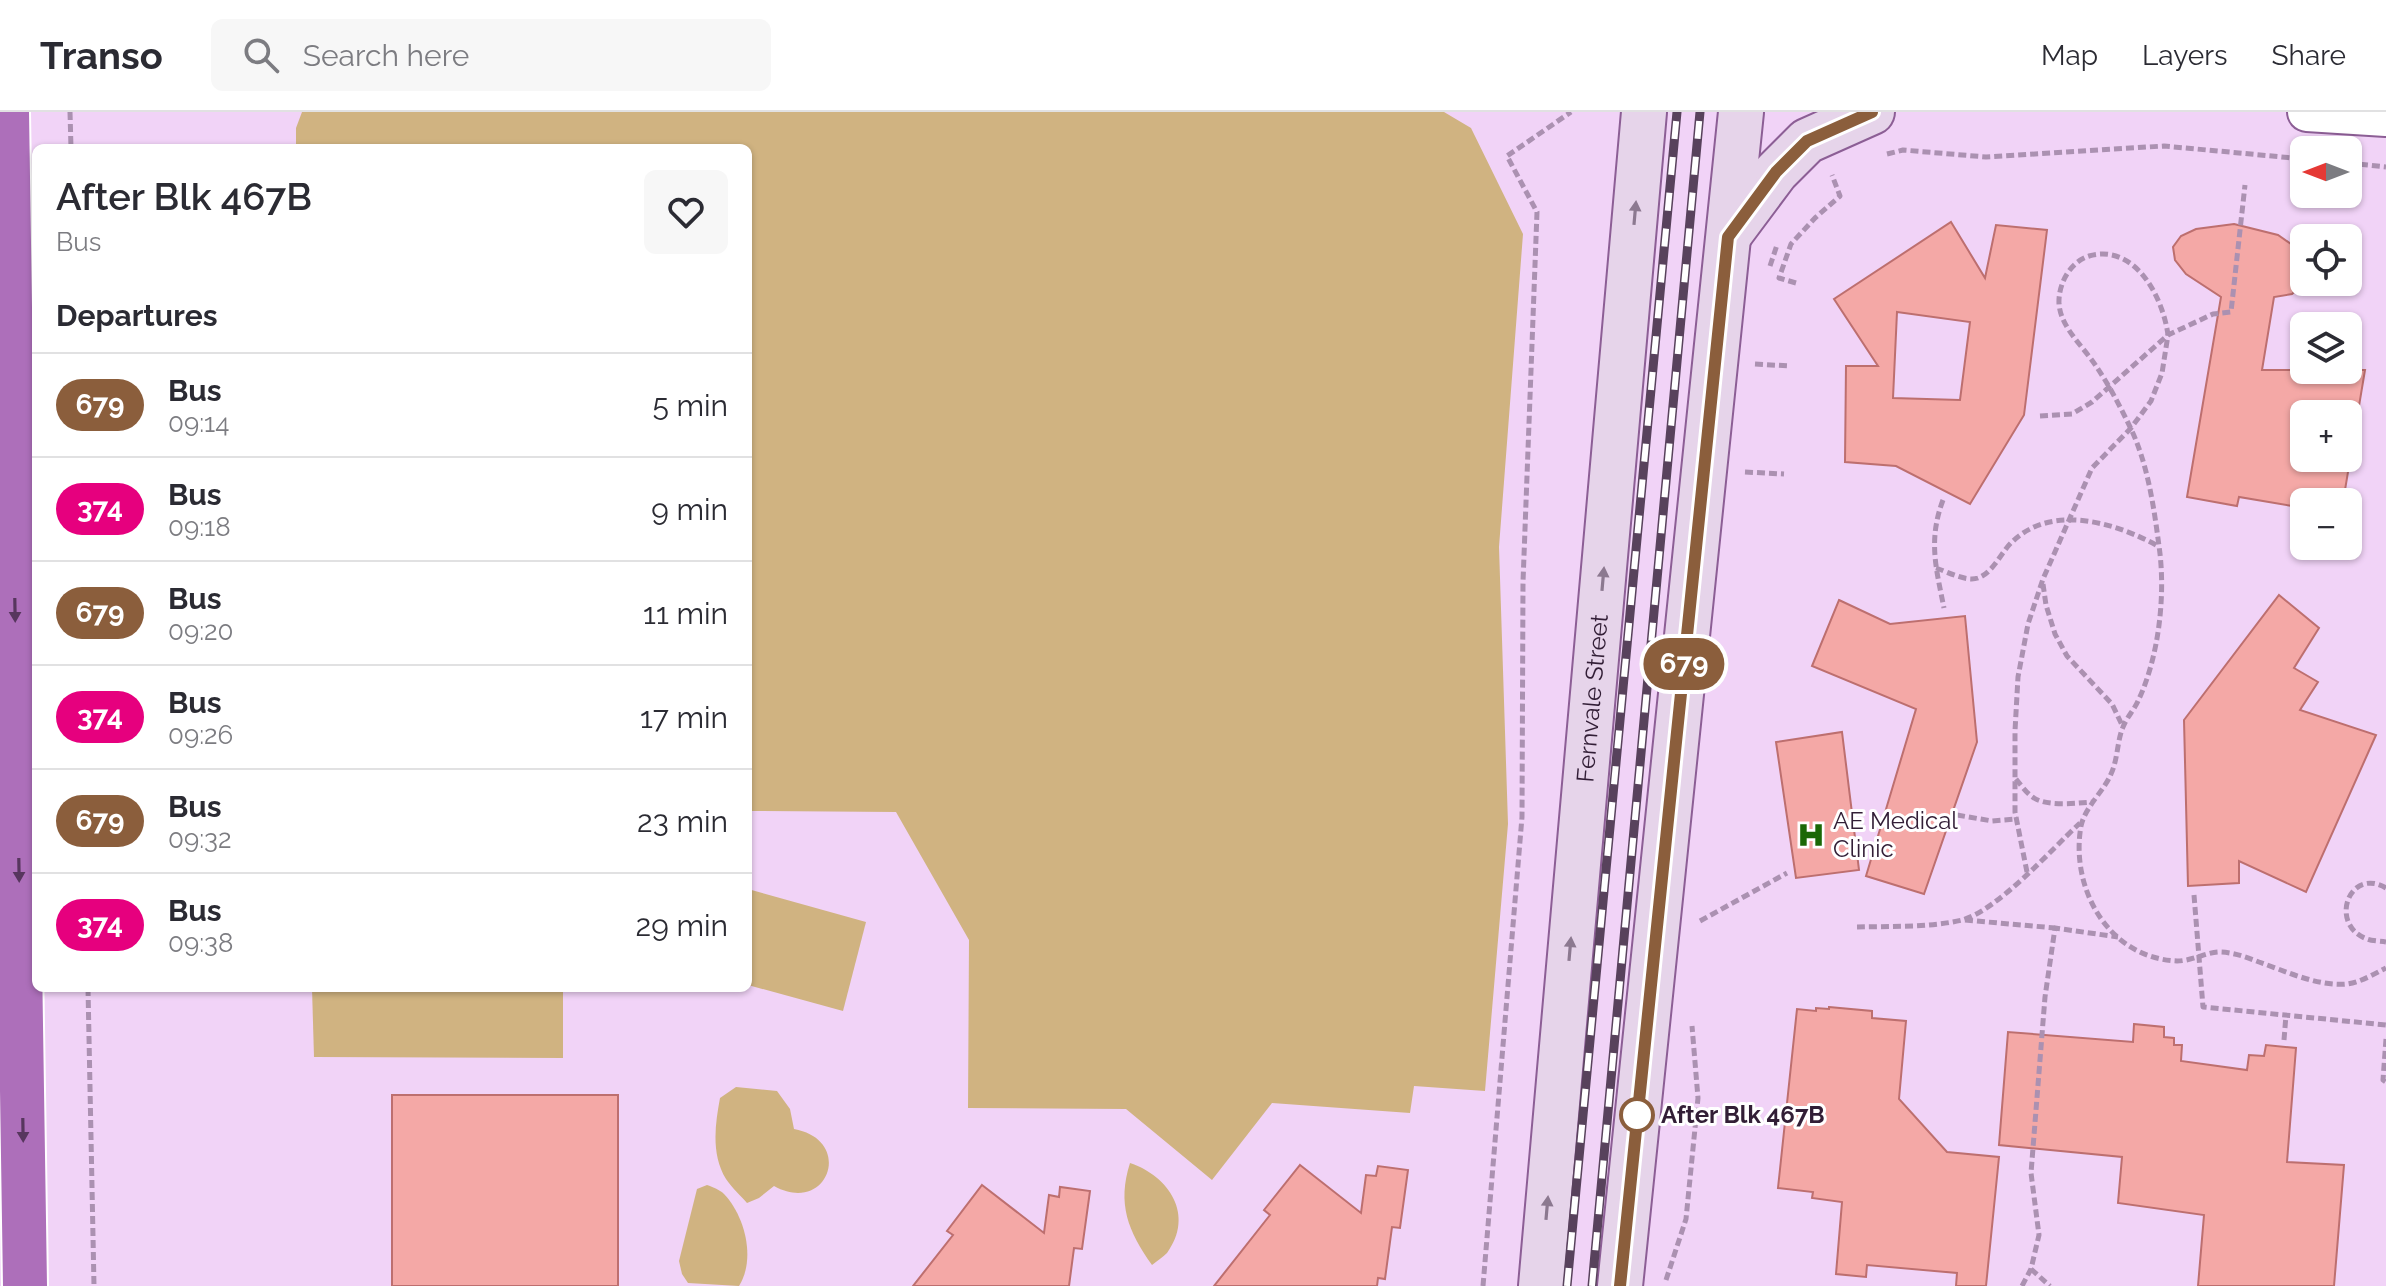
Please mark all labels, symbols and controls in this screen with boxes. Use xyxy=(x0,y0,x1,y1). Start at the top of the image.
search box xyxy=(211,19,771,91)
text: Transo xyxy=(40,33,163,78)
icon: search xyxy=(239,33,283,77)
text: Search here xyxy=(303,38,469,73)
text: Map xyxy=(2041,39,2098,72)
text: Layers xyxy=(2142,39,2228,72)
text: Share xyxy=(2272,39,2346,72)
north arrow xyxy=(2290,136,2362,208)
map controls xyxy=(2290,136,2362,560)
button: heart xyxy=(644,170,728,254)
text: After Blk 467B xyxy=(56,174,312,219)
one-way arrow xyxy=(1629,200,1642,225)
button: locate xyxy=(2290,224,2362,296)
text: Bus xyxy=(56,227,101,257)
text: Departures xyxy=(56,298,218,333)
button: layers xyxy=(2290,312,2362,384)
text: Bus xyxy=(168,373,222,408)
text: 679 xyxy=(75,388,125,421)
text: 5 min xyxy=(652,388,728,423)
button: + xyxy=(2290,400,2362,472)
text: 09:14 xyxy=(168,408,229,438)
text: Bus xyxy=(168,477,222,512)
button: − xyxy=(2290,488,2362,560)
text: 374 xyxy=(77,492,123,525)
text: 9 min xyxy=(651,492,728,527)
text: 09:18 xyxy=(168,512,231,542)
one-way arrow xyxy=(1596,566,1609,591)
text: Bus xyxy=(168,581,222,616)
text: 679 xyxy=(75,596,125,629)
text: 11 min xyxy=(643,596,728,631)
one-way arrow xyxy=(8,598,21,623)
street label: Fernvale Street xyxy=(1570,613,1614,783)
text: 09:20 xyxy=(168,616,234,646)
line badge: 679 xyxy=(1638,638,1730,690)
text: 679 xyxy=(1659,647,1709,680)
text: Bus xyxy=(168,685,222,720)
text: 374 xyxy=(77,700,123,733)
text: 17 min xyxy=(640,700,728,735)
text: 09:26 xyxy=(168,720,233,750)
text: Bus xyxy=(168,789,222,824)
text: 679 xyxy=(75,804,125,837)
text: 23 min xyxy=(637,804,728,839)
place label: AE Medical Clinic xyxy=(1833,806,1958,863)
hospital icon: AE Medical Clinic xyxy=(1796,820,1826,850)
text: 09:32 xyxy=(168,824,231,854)
one-way arrow xyxy=(12,858,25,883)
text: Bus xyxy=(168,893,222,928)
text: 374 xyxy=(77,908,123,941)
text: 29 min xyxy=(636,908,728,943)
text: 09:38 xyxy=(168,928,233,958)
one-way arrow xyxy=(1564,936,1577,961)
marker: After Blk 467B xyxy=(1620,1098,1654,1132)
place label: After Blk 467B xyxy=(1661,1100,1825,1129)
one-way arrow xyxy=(16,1118,29,1143)
one-way arrow xyxy=(1541,1195,1554,1220)

